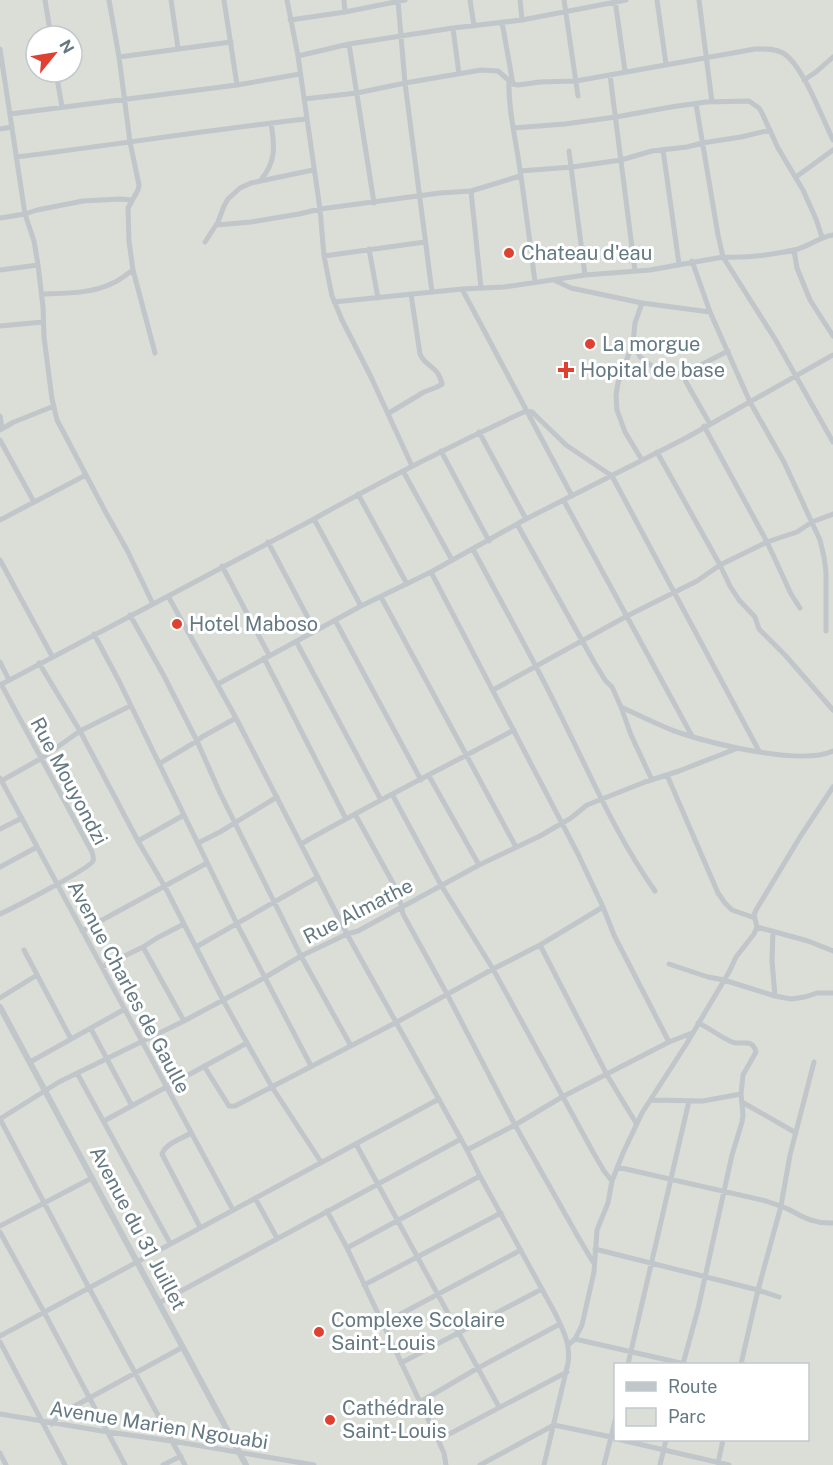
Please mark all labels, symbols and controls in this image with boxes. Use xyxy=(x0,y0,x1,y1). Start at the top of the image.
north arrow xyxy=(24,24,84,84)
text: N xyxy=(55,37,78,57)
place label: Chateau d'eau xyxy=(521,241,652,265)
marker: Chateau d'eau xyxy=(502,246,516,260)
place label: La morgue xyxy=(602,332,700,356)
marker: La morgue xyxy=(583,337,597,351)
place label: Hopital de base xyxy=(580,358,725,382)
marker: Hopital de base xyxy=(557,361,575,379)
place label: Hotel Maboso xyxy=(189,612,318,636)
marker: Hotel Maboso xyxy=(170,617,184,631)
street label: Rue Mouyondzi xyxy=(25,713,113,849)
street label: Rue Almathe xyxy=(299,873,417,949)
street label: Avenue Charles de Gaulle xyxy=(63,877,195,1097)
street label: Avenue du 31 Juillet xyxy=(85,1142,191,1314)
place label: Complexe Scolaire Saint-Louis xyxy=(331,1308,505,1355)
marker: Complexe Scolaire Saint-Louis xyxy=(312,1325,326,1339)
legend xyxy=(614,1363,809,1441)
text: Route xyxy=(668,1376,717,1397)
street label: Avenue Marien Ngouabi xyxy=(48,1396,270,1454)
place label: Cathédrale Saint-Louis xyxy=(342,1396,447,1443)
text: Parc xyxy=(668,1406,706,1427)
marker: Cathédrale Saint-Louis xyxy=(323,1413,337,1427)

